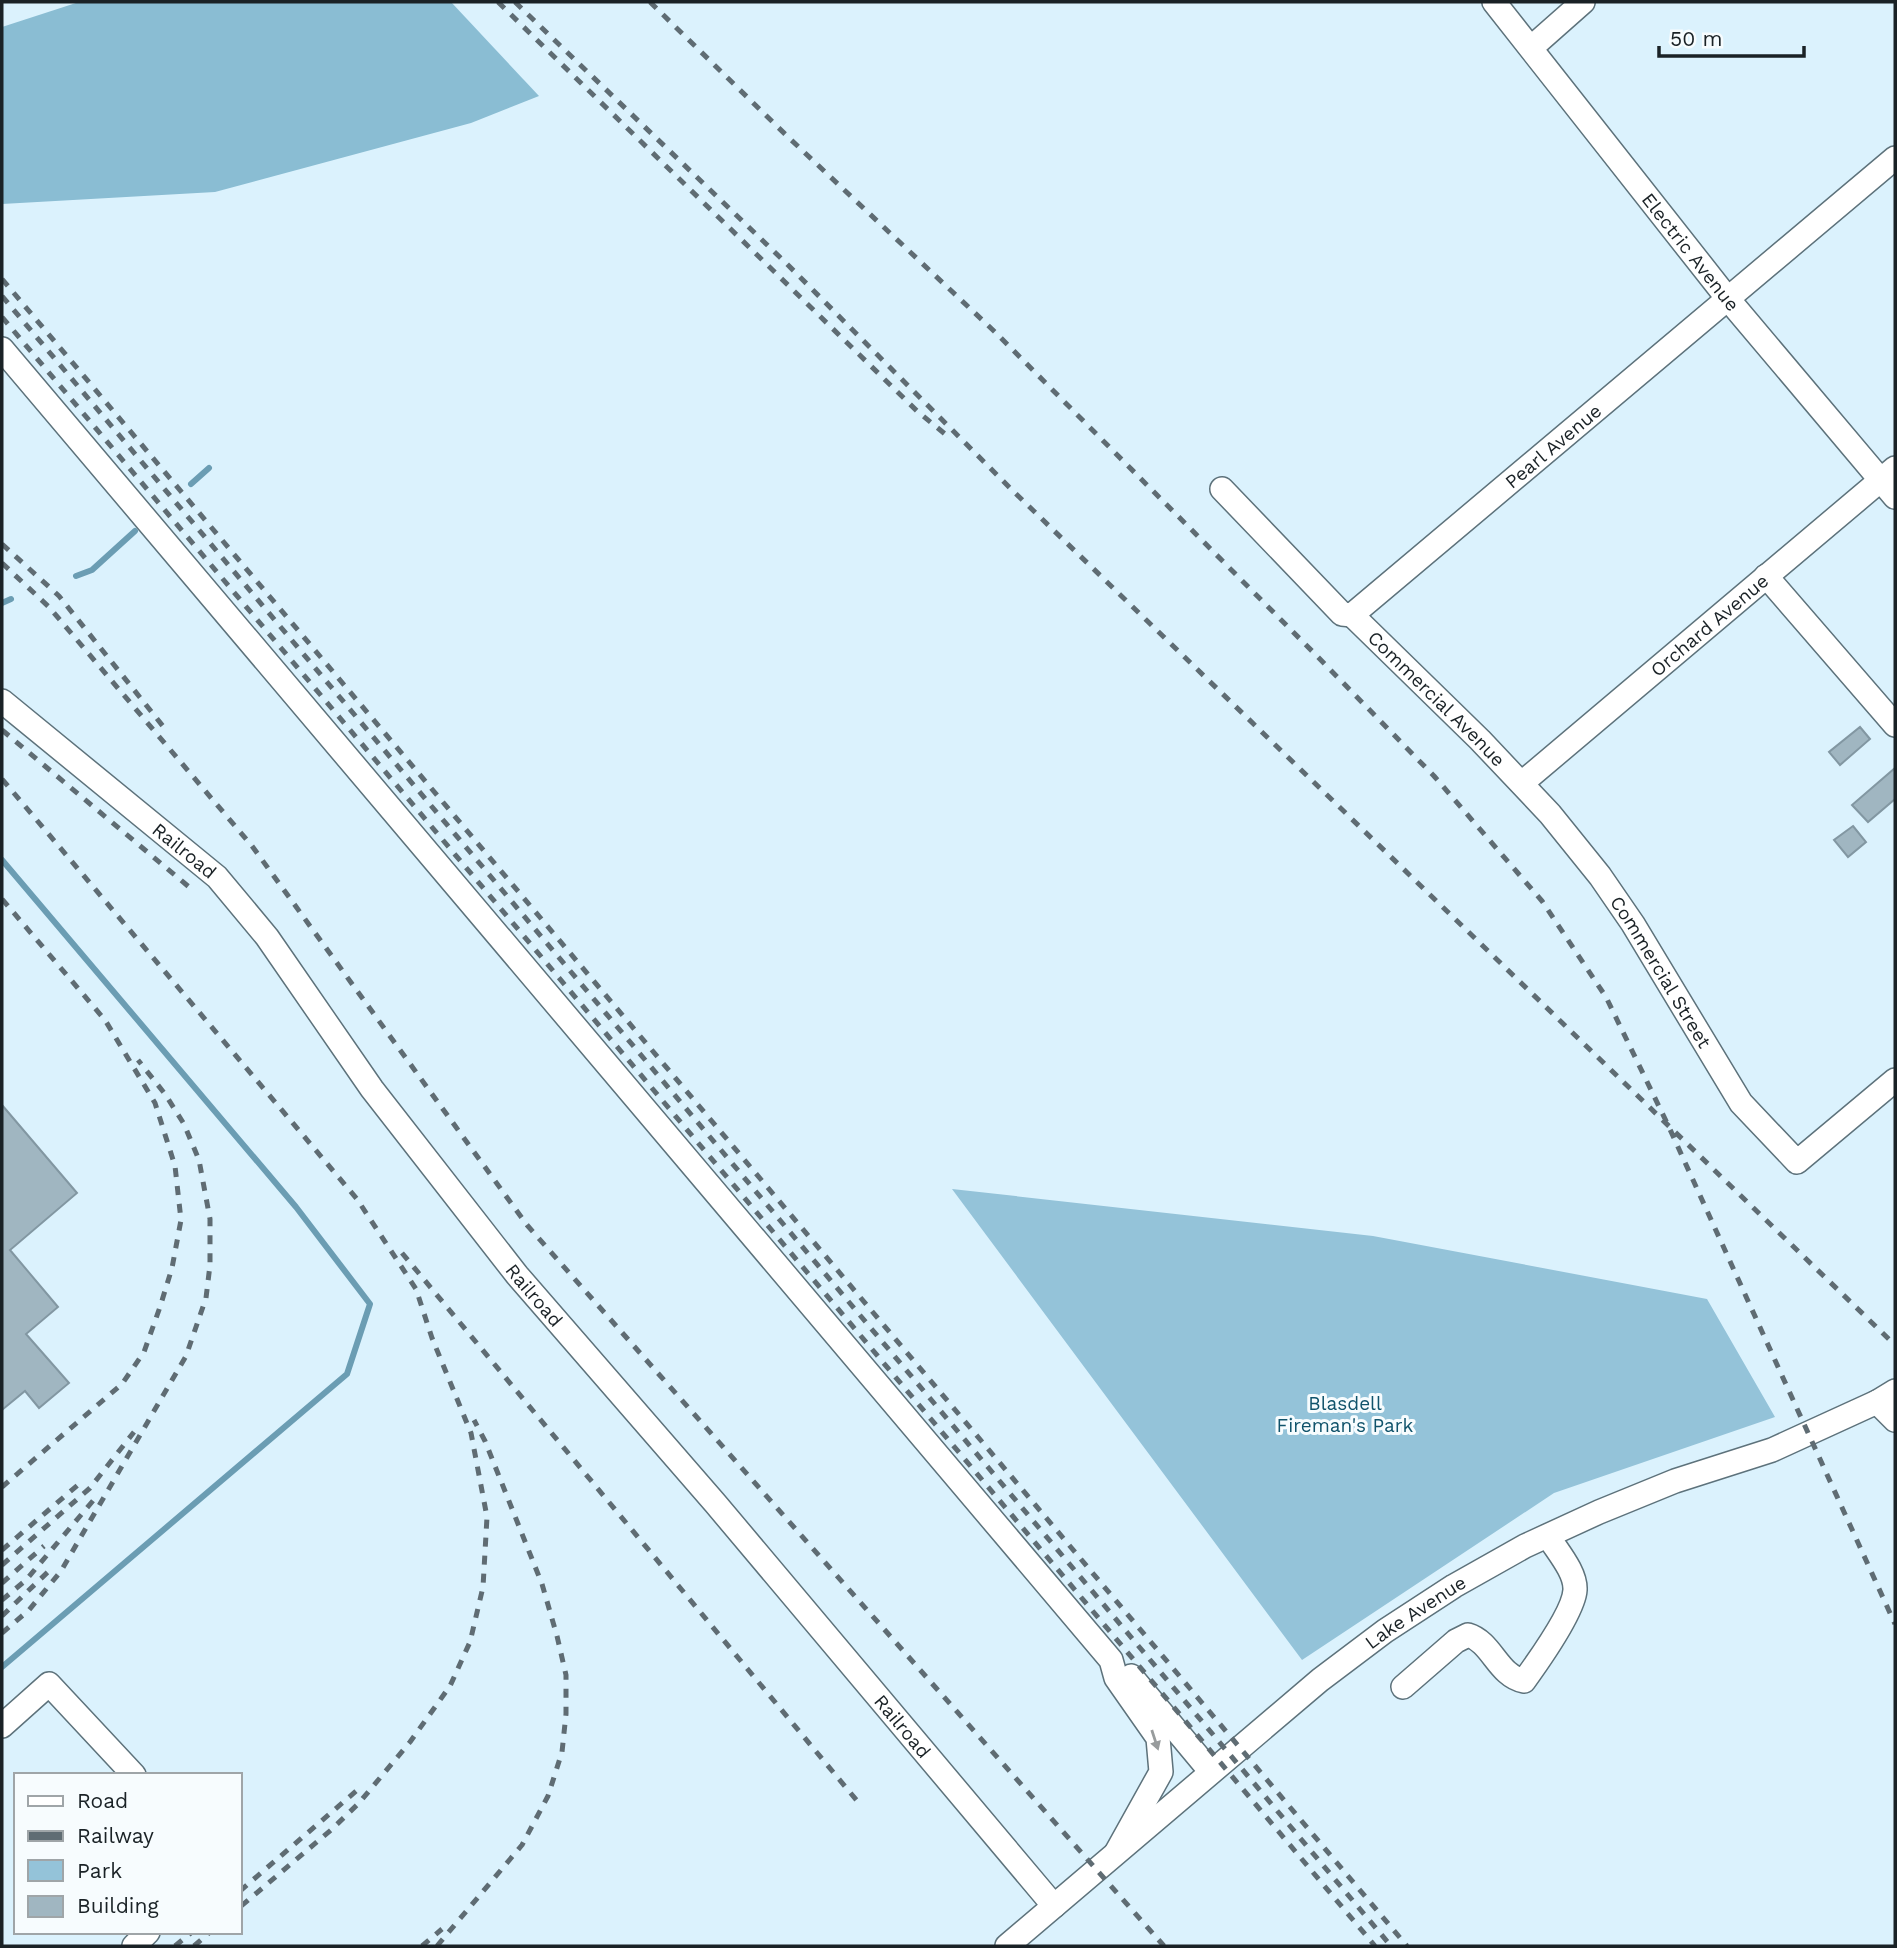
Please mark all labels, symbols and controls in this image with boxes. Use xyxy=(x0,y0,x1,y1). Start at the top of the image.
scale bar xyxy=(1659,14,1804,58)
text: 50 m xyxy=(1670,26,1722,51)
street label: Electric Avenue xyxy=(1637,188,1744,315)
street label: Pearl Avenue xyxy=(1500,399,1606,493)
street label: Orchard Avenue xyxy=(1646,569,1773,681)
street label: Commercial Avenue xyxy=(1363,626,1510,771)
street label: Railroad xyxy=(148,818,221,883)
street label: Commercial Street xyxy=(1605,891,1717,1052)
street label: Railroad xyxy=(501,1259,568,1331)
park label: Blasdell Fireman's Park xyxy=(1277,1392,1414,1437)
street label: Lake Avenue xyxy=(1360,1570,1470,1654)
street label: Railroad xyxy=(869,1690,936,1762)
one-way arrow xyxy=(1150,1730,1161,1751)
legend xyxy=(14,1773,242,1934)
text: Road xyxy=(77,1788,128,1813)
text: Railway xyxy=(77,1823,154,1848)
text: Park xyxy=(77,1858,122,1883)
text: Building xyxy=(77,1893,159,1918)

